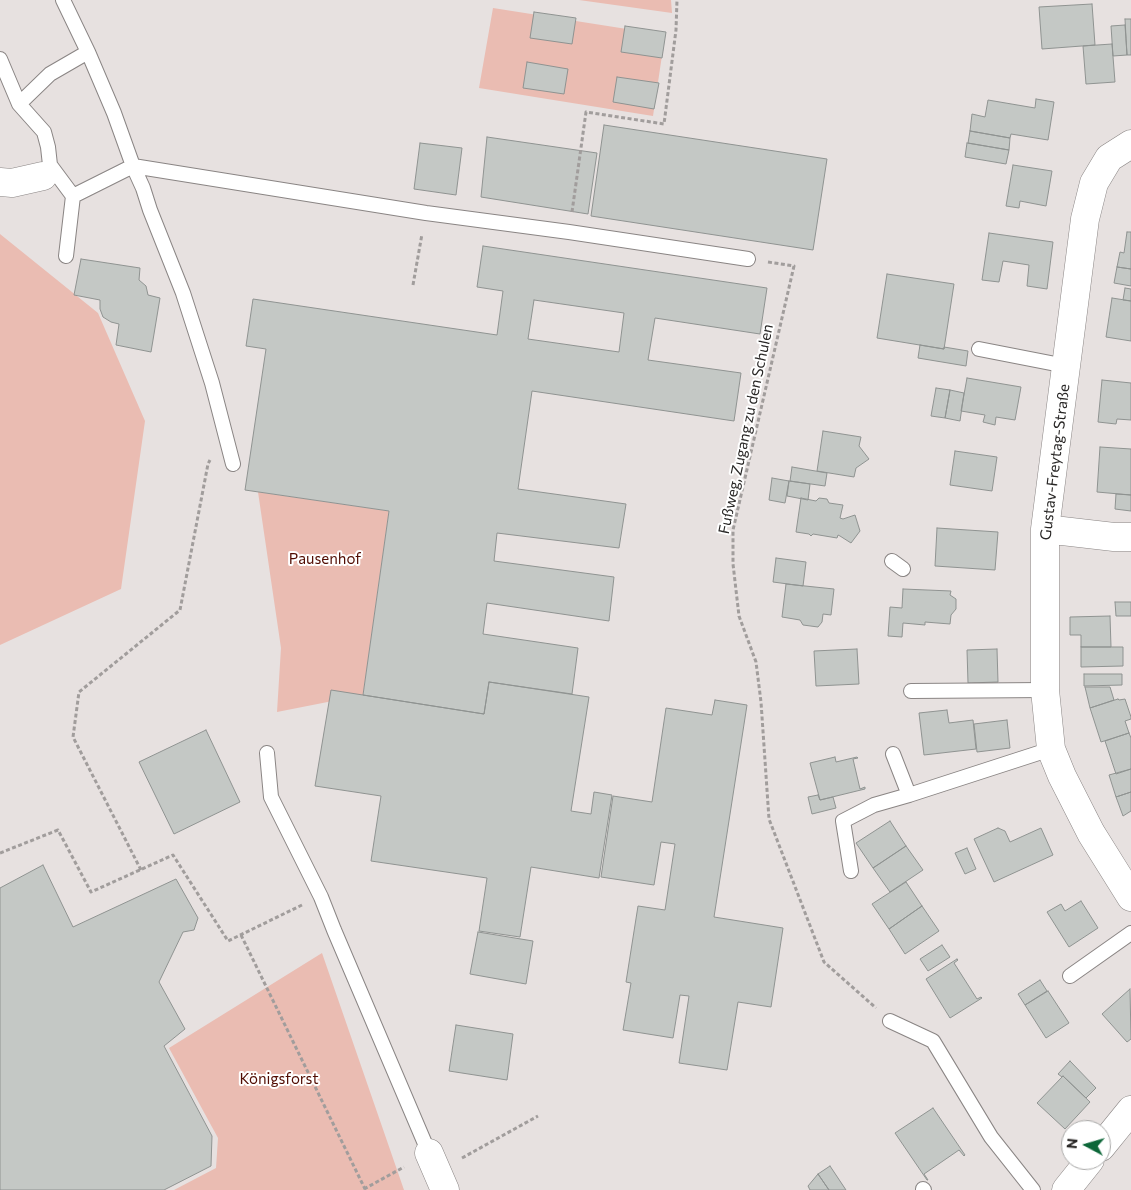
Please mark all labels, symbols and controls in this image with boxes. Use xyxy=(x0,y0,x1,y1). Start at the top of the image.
street label: Fußweg, Zugang zu den Schulen xyxy=(715,322,777,536)
street label: Gustav-Freytag-Straße xyxy=(1036,383,1074,541)
park label: Pausenhof xyxy=(289,550,361,568)
park label: Königsforst xyxy=(239,1070,319,1088)
north arrow xyxy=(1061,1120,1111,1170)
text: N xyxy=(1063,1137,1081,1150)

